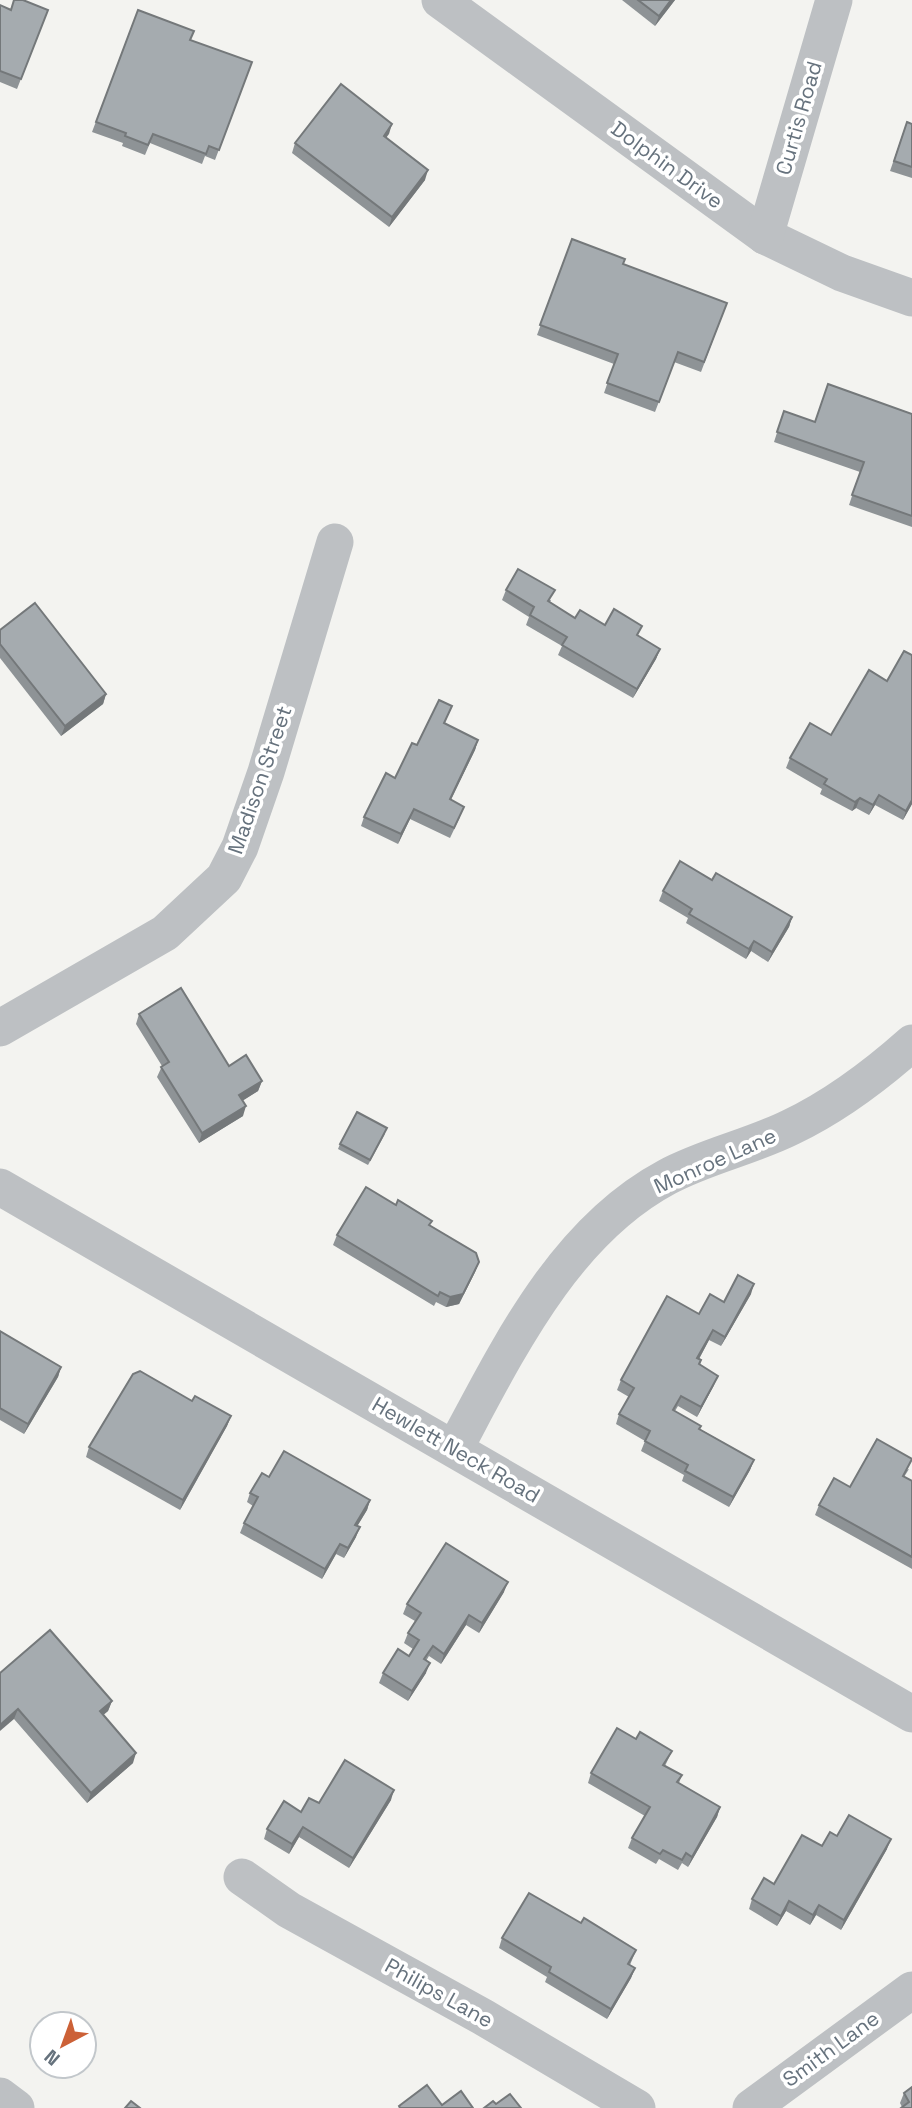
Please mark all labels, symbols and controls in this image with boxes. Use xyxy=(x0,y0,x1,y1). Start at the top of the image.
street label: Curtis Road xyxy=(769,58,828,178)
street label: Dolphin Drive xyxy=(606,115,729,214)
street label: Madison Street xyxy=(222,702,298,858)
street label: Monroe Lane xyxy=(649,1122,780,1200)
street label: Hewlett Neck Road xyxy=(367,1391,545,1509)
street label: Philips Lane xyxy=(380,1952,498,2033)
street label: Smith Lane xyxy=(777,2005,884,2093)
north arrow xyxy=(28,2010,98,2080)
text: N xyxy=(39,2044,65,2071)

